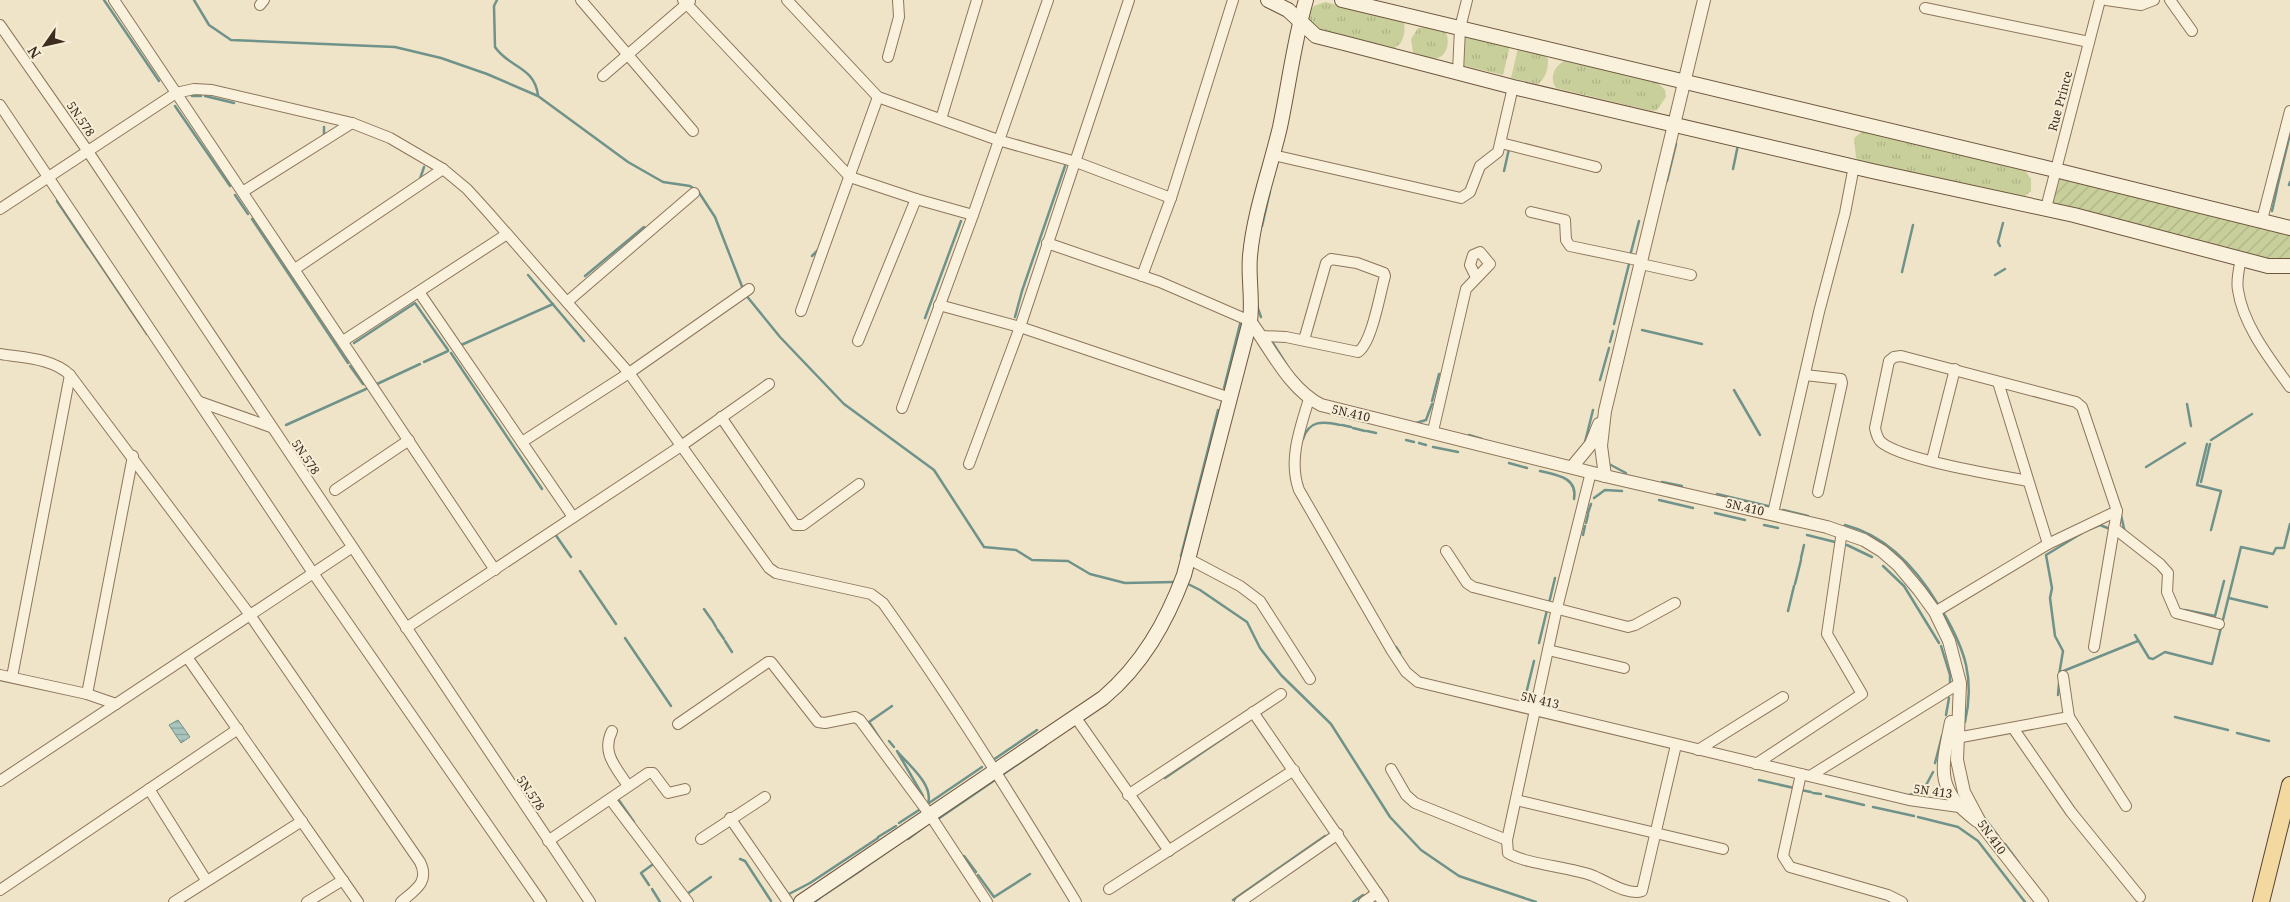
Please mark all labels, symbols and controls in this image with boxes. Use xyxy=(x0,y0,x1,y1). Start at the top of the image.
north arrow xyxy=(20,20,70,70)
text: N xyxy=(23,43,45,62)
street label: Rue Prince xyxy=(2044,69,2076,133)
street label: 5N.578 xyxy=(63,98,99,140)
street label: 5N.410 xyxy=(1330,400,1372,426)
street label: 5N.578 xyxy=(288,436,324,478)
street label: 5N.410 xyxy=(1724,494,1766,520)
street label: 5N 413 xyxy=(1519,687,1561,713)
street label: 5N.578 xyxy=(513,772,549,814)
street label: 5N 413 xyxy=(1912,780,1954,802)
street label: 5N.410 xyxy=(1974,816,2011,858)

